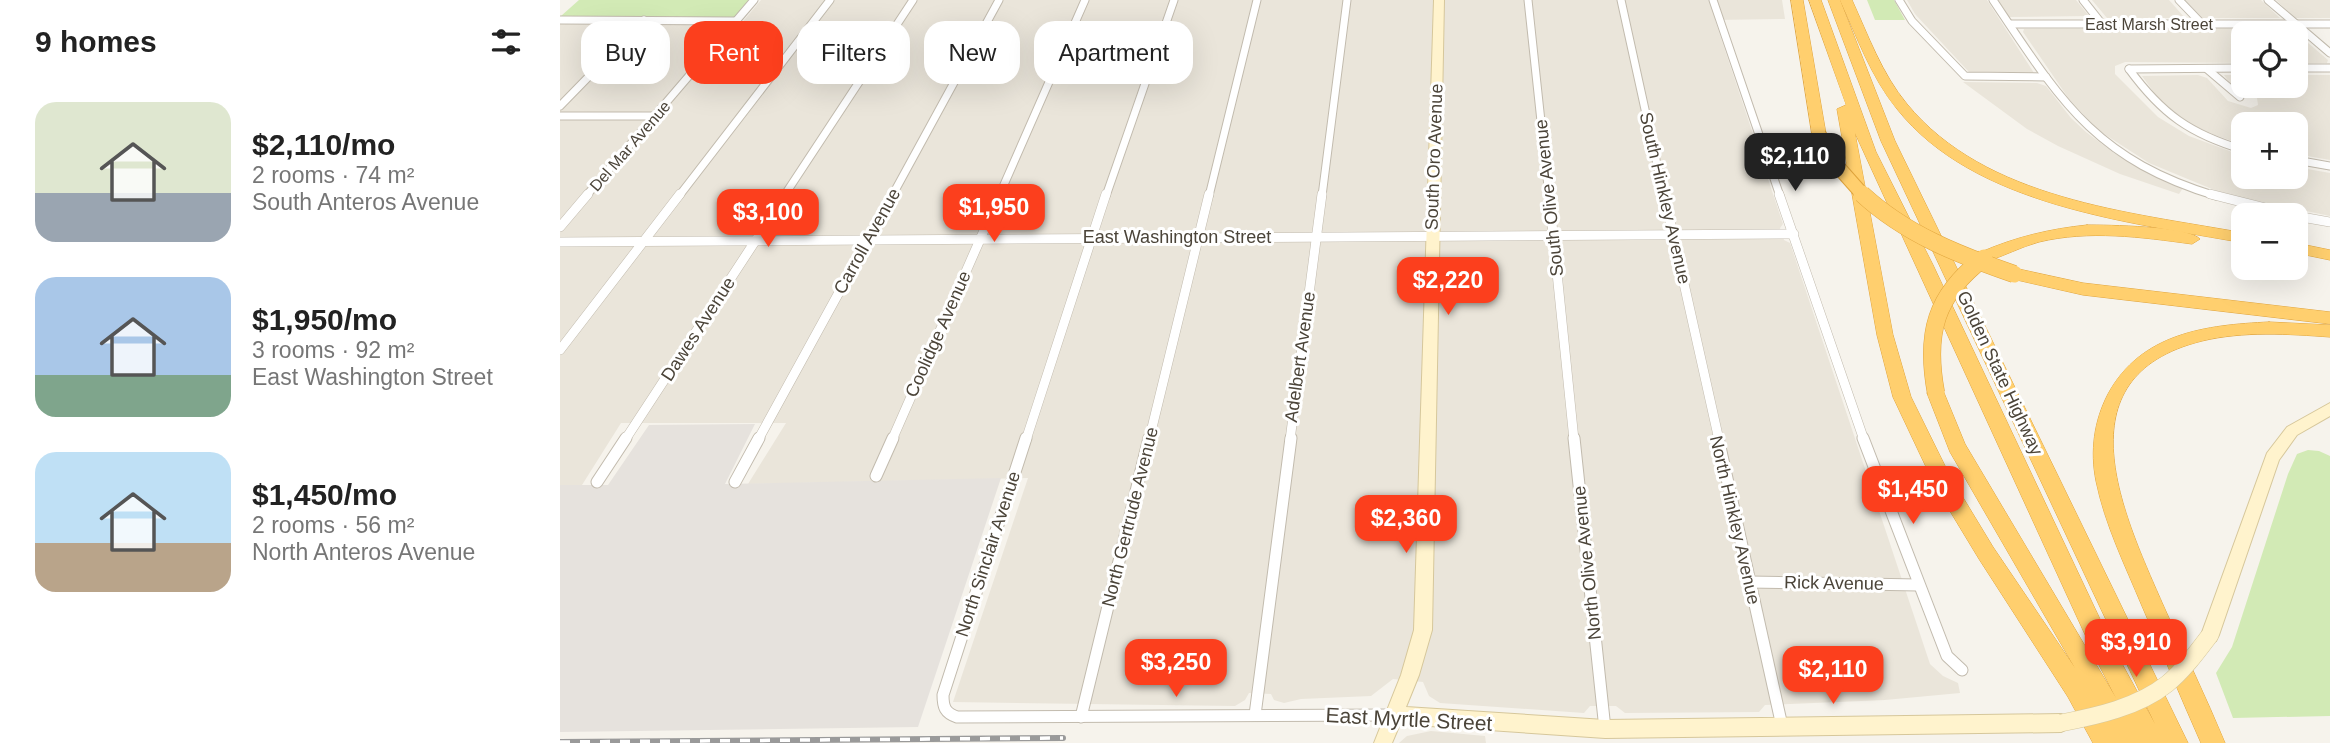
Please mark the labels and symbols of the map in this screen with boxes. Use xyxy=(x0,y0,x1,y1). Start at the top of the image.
street label: East Marsh Street xyxy=(2085,16,2214,33)
street label: South Oro Avenue xyxy=(1421,83,1447,231)
street label: Del Mar Avenue xyxy=(586,97,674,194)
street label: South Hinkley Avenue xyxy=(1635,110,1695,286)
street label: South Olive Avenue xyxy=(1531,118,1567,278)
pin: $2,110 xyxy=(1738,134,1852,193)
pin: $1,950 xyxy=(937,184,1051,244)
street label: Carroll Avenue xyxy=(830,185,904,297)
pin: $3,100 xyxy=(711,190,825,249)
street label: East Washington Street xyxy=(1083,227,1271,247)
pin: $2,220 xyxy=(1391,258,1505,317)
street label: Coolidge Avenue xyxy=(901,268,975,400)
street label: Dawes Avenue xyxy=(657,273,739,385)
street label: Golden State Highway xyxy=(1953,288,2047,458)
street label: Adelbert Avenue xyxy=(1281,290,1319,424)
street label: North Gertrude Avenue xyxy=(1098,425,1162,609)
street label: North Hinkley Avenue xyxy=(1706,434,1764,606)
pin: $1,450 xyxy=(1856,466,1970,526)
street label: North Sinclair Avenue xyxy=(952,469,1024,639)
street label: North Olive Avenue xyxy=(1569,485,1605,641)
pin: $2,360 xyxy=(1349,496,1463,555)
street label: Rick Avenue xyxy=(1784,572,1884,594)
pin: $3,910 xyxy=(2079,620,2193,679)
pin: $3,250 xyxy=(1119,640,1233,699)
pin: $2,110 xyxy=(1776,646,1890,706)
street label: East Myrtle Street xyxy=(1325,703,1493,735)

